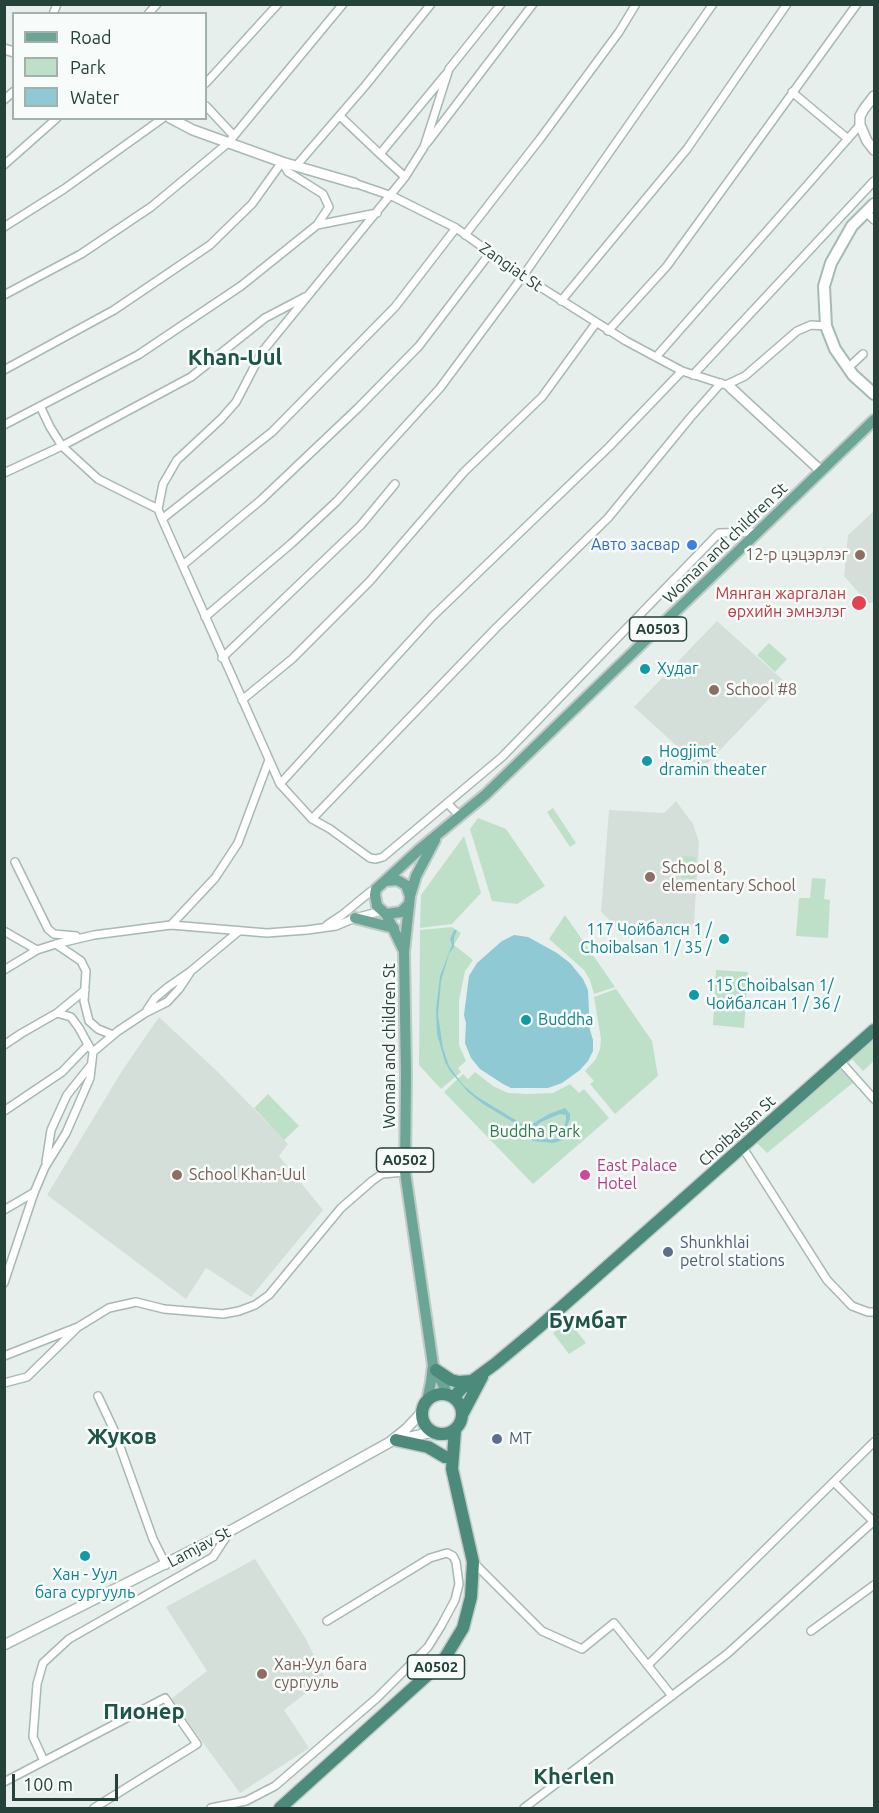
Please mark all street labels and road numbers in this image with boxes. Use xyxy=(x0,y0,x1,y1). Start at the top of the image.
street label: Zangiat St xyxy=(476,238,546,296)
street label: Woman and children St xyxy=(659,479,791,607)
road number: A0503 xyxy=(630,617,686,641)
street label: Woman and children St xyxy=(380,963,400,1129)
street label: Choibalsan St xyxy=(695,1092,779,1170)
road number: A0502 xyxy=(376,1148,434,1172)
street label: Lamjav St xyxy=(164,1522,234,1572)
road number: A0502 xyxy=(408,1655,464,1679)

